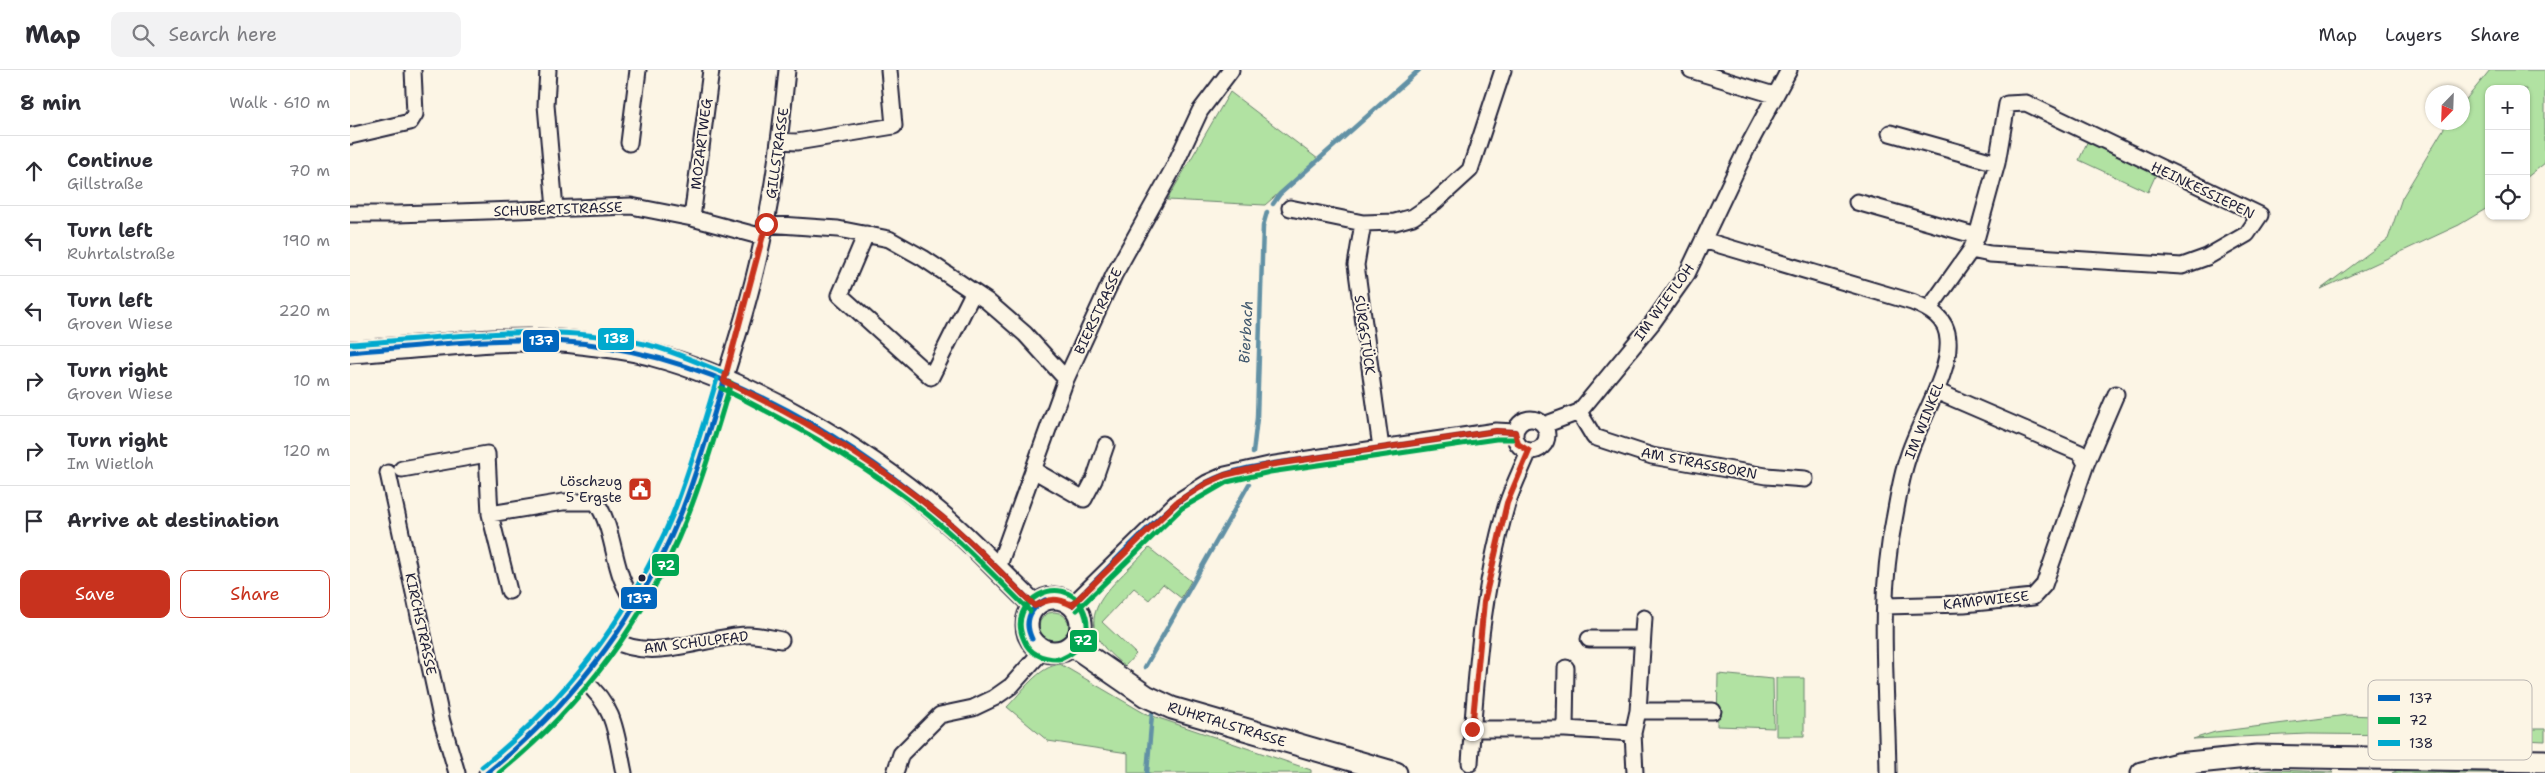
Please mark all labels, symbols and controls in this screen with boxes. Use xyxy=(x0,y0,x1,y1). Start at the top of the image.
search box xyxy=(111,12,461,57)
text: Map xyxy=(25,19,81,51)
icon: search xyxy=(129,21,157,49)
text: Search here xyxy=(169,22,277,47)
text: Map xyxy=(2319,23,2357,47)
text: Layers xyxy=(2385,23,2442,47)
text: Share xyxy=(2470,23,2520,47)
north arrow xyxy=(2425,85,2470,130)
map controls xyxy=(2485,85,2530,220)
button: + xyxy=(2485,85,2530,130)
text: 8 min xyxy=(20,89,81,117)
text: Walk · 610 m xyxy=(229,92,330,113)
street label: MOZARTWEG xyxy=(686,97,716,191)
street label: GILLSTRASSE xyxy=(762,106,792,200)
button: − xyxy=(2485,130,2530,175)
text: Continue xyxy=(67,148,153,173)
icon: ahead xyxy=(20,157,48,185)
street label: HEINKESSIEPEN xyxy=(2148,157,2258,223)
text: 70 m xyxy=(289,160,330,181)
text: Gillstraße xyxy=(67,173,144,194)
button: locate xyxy=(2485,175,2530,220)
street label: SCHUBERTSTRASSE xyxy=(493,198,623,220)
route start xyxy=(755,213,778,236)
text: Turn left xyxy=(67,218,153,243)
icon: left xyxy=(20,227,48,255)
text: 190 m xyxy=(283,230,330,251)
text: Ruhrtalstraße xyxy=(67,243,175,264)
street label: IM WIETLOH xyxy=(1630,260,1698,344)
street label: BIERSTRASSE xyxy=(1070,265,1126,357)
text: Turn left xyxy=(67,288,153,313)
street label: SÜRGSTÜCK xyxy=(1350,294,1380,376)
icon: left xyxy=(20,297,48,325)
text: 220 m xyxy=(278,300,330,321)
water label: Bierbach xyxy=(1234,300,1258,364)
text: Groven Wiese xyxy=(67,313,173,334)
line badge: 138 xyxy=(597,327,635,351)
line badge: 137 xyxy=(522,329,560,353)
text: 138 xyxy=(603,329,629,347)
text: 137 xyxy=(528,331,554,349)
text: Turn right xyxy=(67,358,168,383)
icon: right xyxy=(20,367,48,395)
text: 10 m xyxy=(293,370,330,391)
street label: IM WINKEL xyxy=(1900,378,1948,461)
text: Groven Wiese xyxy=(67,383,173,404)
text: Turn right xyxy=(67,428,168,453)
icon: right xyxy=(20,437,48,465)
text: 120 m xyxy=(283,440,330,461)
street label: AM STRASSBORN xyxy=(1639,443,1759,483)
text: Im Wietloh xyxy=(67,453,154,474)
place label: Löschzug 5 Ergste xyxy=(560,472,622,506)
public building icon: Löschzug 5 Ergste xyxy=(627,476,653,502)
icon: arrive xyxy=(20,507,48,535)
text: Arrive at destination xyxy=(67,508,279,533)
line badge: 72 xyxy=(651,553,680,577)
text: 72 xyxy=(657,556,676,574)
button: Save xyxy=(20,570,170,618)
button: Share xyxy=(180,570,330,618)
street label: KIRCHSTRASSE xyxy=(401,571,441,677)
unlabelled marker xyxy=(637,573,647,583)
line badge: 137 xyxy=(620,586,658,610)
street label: KAMPWIESE xyxy=(1942,587,2030,613)
text: 137 xyxy=(626,589,652,607)
street label: AM SCHULPFAD xyxy=(643,627,749,657)
line badge: 72 xyxy=(1069,629,1098,653)
text: 72 xyxy=(1074,631,1093,649)
legend xyxy=(2368,680,2532,760)
text: 137 xyxy=(2409,689,2433,707)
street label: RUHRTALSTRASSE xyxy=(1165,697,1289,751)
text: 72 xyxy=(2409,711,2427,729)
route end xyxy=(1461,718,1484,741)
text: 138 xyxy=(2409,734,2433,752)

